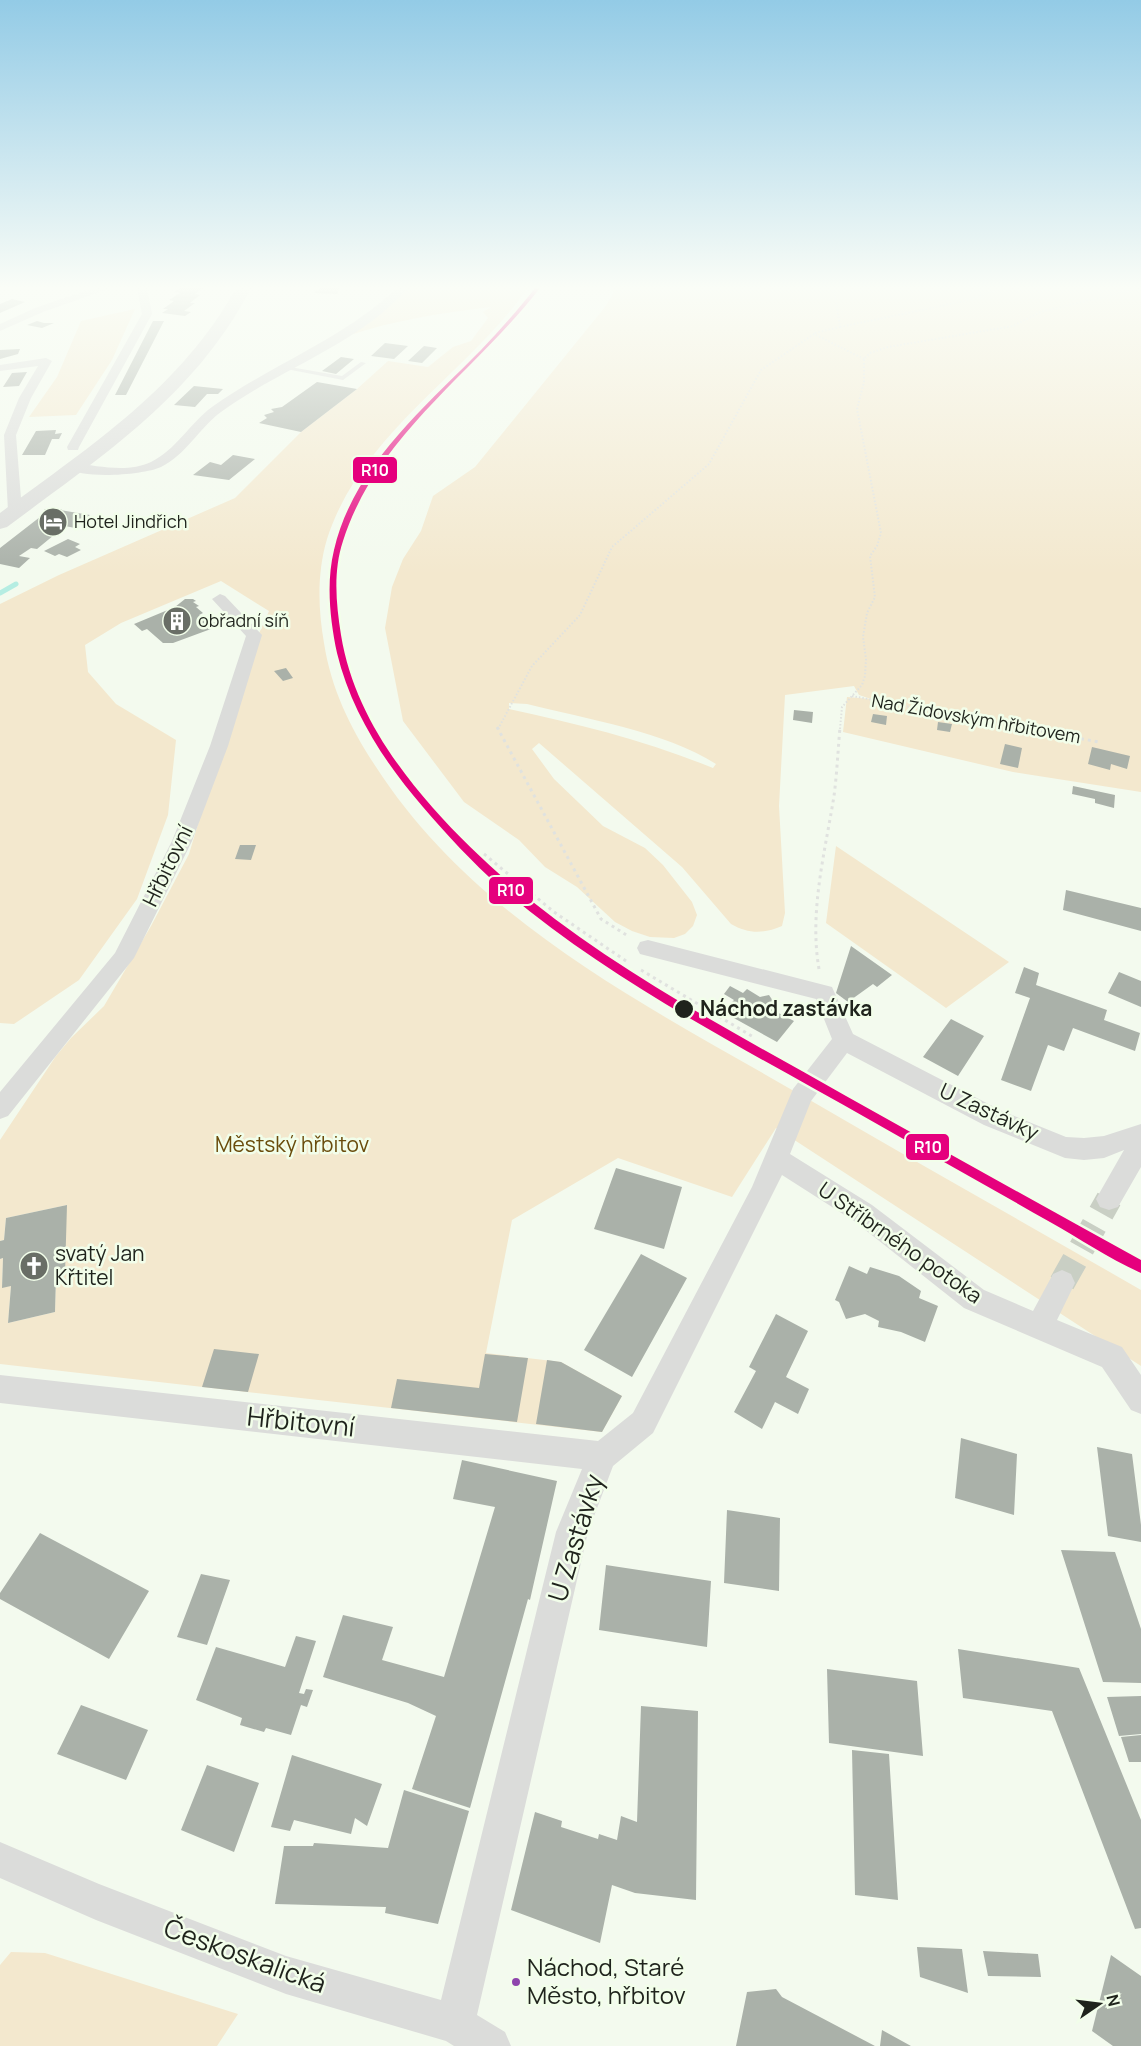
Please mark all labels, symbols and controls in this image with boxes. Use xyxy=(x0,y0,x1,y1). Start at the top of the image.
line badge: R10 xyxy=(352,456,398,484)
text: R10 xyxy=(361,459,389,481)
hotel icon: Hotel Jindřich xyxy=(37,506,69,538)
place label: Hotel Jindřich xyxy=(74,509,187,533)
building icon: obřadní síň xyxy=(161,605,193,637)
place label: obřadní síň xyxy=(198,608,289,632)
street label: Nad Židovským hřbitovem xyxy=(870,688,1083,748)
street label: Hřbitovní xyxy=(135,820,199,911)
line badge: R10 xyxy=(488,876,534,905)
text: R10 xyxy=(497,879,525,901)
place label: Náchod zastávka xyxy=(700,994,872,1022)
marker: Náchod zastávka xyxy=(673,998,695,1020)
street label: U Zastávky xyxy=(935,1076,1044,1146)
park label: Městský hřbitov xyxy=(215,1130,369,1158)
line badge: R10 xyxy=(905,1133,950,1161)
text: R10 xyxy=(914,1136,942,1158)
street label: U Stříbrného potoka xyxy=(813,1175,988,1309)
place label: svatý Jan Křtitel xyxy=(55,1239,145,1291)
church icon: svatý Jan Křtitel xyxy=(18,1250,50,1282)
street label: Hřbitovní xyxy=(245,1397,357,1445)
street label: U Zastávky xyxy=(539,1469,612,1606)
street label: Českoskalická xyxy=(159,1909,331,2001)
place label: Náchod, Staré Město, hřbitov xyxy=(527,1950,686,2011)
north arrow xyxy=(1069,1974,1129,2034)
marker: Náchod, Staré Město, hřbitov xyxy=(510,1976,522,1988)
text: N xyxy=(1101,1992,1126,2009)

